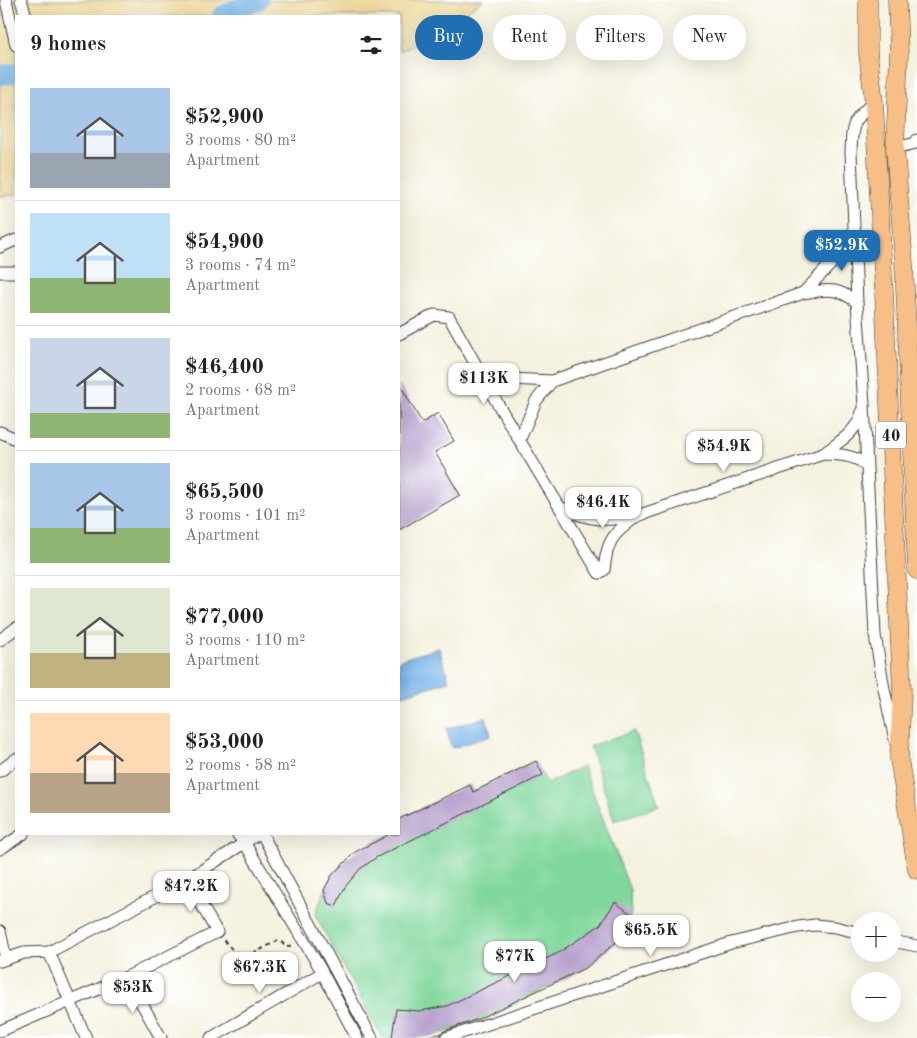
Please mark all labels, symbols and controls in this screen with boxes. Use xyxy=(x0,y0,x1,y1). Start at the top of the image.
chip: Buy xyxy=(415,15,483,60)
chip: Rent xyxy=(493,15,566,60)
chip: Filters xyxy=(576,15,663,60)
chip: New xyxy=(673,15,746,60)
icon: filters xyxy=(357,31,385,59)
text: 9 homes xyxy=(30,34,106,55)
text: $52,900 xyxy=(185,107,264,128)
icon: home xyxy=(70,108,130,168)
text: 3 rooms · 80 m² xyxy=(185,133,296,149)
text: Apartment xyxy=(185,153,260,169)
pin: $52.9K xyxy=(801,230,883,272)
text: $54,900 xyxy=(185,232,264,253)
icon: home xyxy=(70,233,130,293)
text: $52.9K xyxy=(815,238,869,254)
text: 3 rooms · 74 m² xyxy=(185,258,296,274)
text: Apartment xyxy=(185,278,260,294)
text: $46,400 xyxy=(185,357,264,378)
icon: home xyxy=(70,358,130,418)
pin: $113K xyxy=(449,362,519,405)
text: $113K xyxy=(459,371,509,387)
text: 2 rooms · 68 m² xyxy=(185,383,296,399)
text: Apartment xyxy=(185,403,260,419)
road number: 40 xyxy=(876,422,906,448)
pin: $54.9K xyxy=(683,430,765,473)
text: $54.9K xyxy=(697,439,751,455)
text: $65,500 xyxy=(185,482,264,503)
icon: home xyxy=(70,483,130,543)
pin: $46.4K xyxy=(562,486,644,529)
text: $46.4K xyxy=(576,495,630,511)
text: 3 rooms · 101 m² xyxy=(185,508,305,524)
text: Apartment xyxy=(185,528,260,544)
text: $77,000 xyxy=(185,607,264,628)
icon: home xyxy=(70,608,130,668)
text: 3 rooms · 110 m² xyxy=(185,633,305,649)
text: Apartment xyxy=(185,653,260,669)
text: $53,000 xyxy=(185,732,264,753)
icon: home xyxy=(70,733,130,793)
text: 2 rooms · 58 m² xyxy=(185,758,296,774)
text: Apartment xyxy=(185,778,260,794)
pin: $47.2K xyxy=(150,870,232,913)
text: $47.2K xyxy=(164,879,218,895)
map controls xyxy=(851,912,901,1022)
button: + xyxy=(851,912,901,962)
pin: $65.5K xyxy=(610,914,692,957)
text: $65.5K xyxy=(624,923,678,939)
pin: $77K xyxy=(485,940,545,983)
text: $77K xyxy=(495,949,535,965)
pin: $67.3K xyxy=(219,952,301,994)
text: $67.3K xyxy=(233,960,287,976)
pin: $53K xyxy=(103,972,163,1014)
button: − xyxy=(851,972,901,1022)
text: $53K xyxy=(113,980,153,996)

